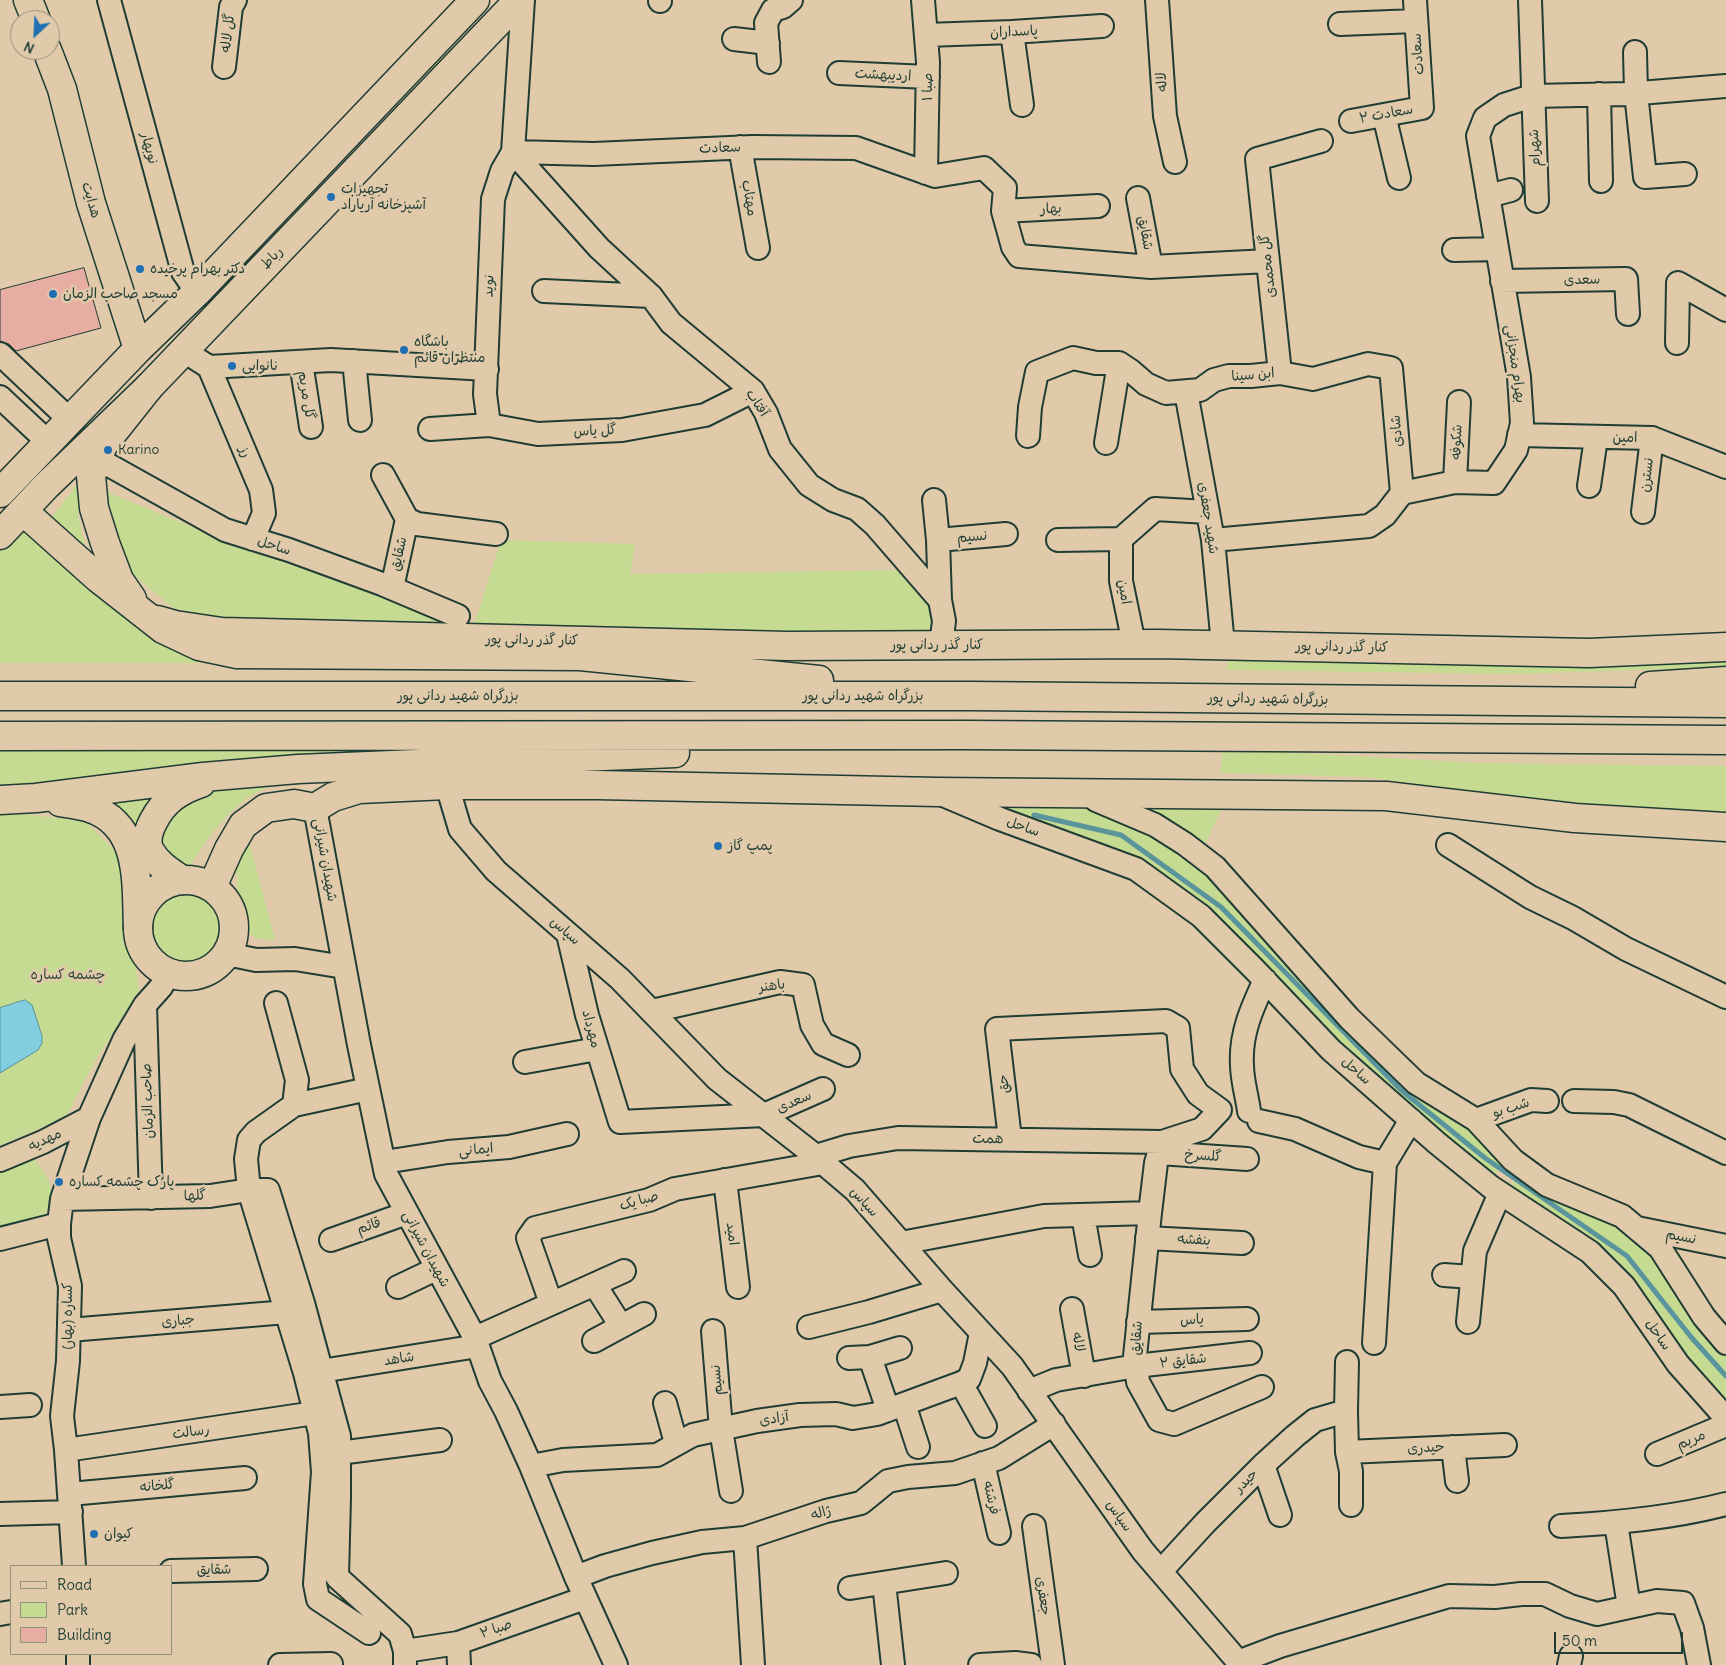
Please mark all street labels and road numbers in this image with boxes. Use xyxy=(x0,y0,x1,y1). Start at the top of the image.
street label: گل لاله xyxy=(217,13,239,53)
street label: پاسداران xyxy=(990,22,1038,42)
street label: سعادت xyxy=(1408,33,1428,75)
street label: اردیبهشت xyxy=(854,65,912,85)
street label: لاله xyxy=(1153,72,1171,92)
street label: صبا ۱ xyxy=(919,73,937,101)
street label: سعادت ۲ xyxy=(1358,101,1414,127)
street label: شهرام xyxy=(1526,129,1544,167)
street label: نوبهار xyxy=(137,130,161,166)
street label: سعادت xyxy=(699,139,741,157)
street label: مهتاب xyxy=(738,179,760,217)
street label: هدایت xyxy=(78,180,104,220)
street label: بهار xyxy=(1040,200,1062,218)
street label: شقایق xyxy=(1133,214,1157,252)
street label: گل محمدی xyxy=(1256,233,1280,299)
street label: رباط xyxy=(257,243,287,273)
street label: سعدی xyxy=(1564,271,1600,289)
street label: نوید xyxy=(480,274,498,298)
street label: بهرام منجزانی xyxy=(1501,324,1529,404)
street label: ابن سینا xyxy=(1231,365,1275,385)
street label: گل مریم xyxy=(294,369,318,421)
street label: آفتاب xyxy=(742,386,772,420)
street label: شادی xyxy=(1387,414,1407,448)
street label: گل یاس xyxy=(573,421,617,441)
street label: شکوفه xyxy=(1448,424,1466,460)
street label: امین xyxy=(1612,430,1638,446)
street label: رز xyxy=(235,444,255,460)
street label: نسترن xyxy=(1637,457,1657,493)
street label: شهید جعفری xyxy=(1194,481,1222,555)
street label: نسیم xyxy=(956,527,988,547)
street label: ساحل xyxy=(255,533,293,559)
street label: شقایق xyxy=(387,535,411,573)
street label: امین xyxy=(1114,578,1134,606)
street label: کنار گذر ردانی پور xyxy=(486,631,578,649)
street label: کنار گذر ردانی پور xyxy=(891,637,983,653)
street label: کنار گذر ردانی پور xyxy=(1296,638,1388,656)
street label: بزرگراه شهید ردانی پور xyxy=(398,688,518,704)
street label: بزرگراه شهید ردانی پور xyxy=(803,688,923,704)
street label: بزرگراه شهید ردانی پور xyxy=(1207,690,1329,708)
street label: ساحل xyxy=(1004,813,1042,841)
street label: شهیدان شیرانی xyxy=(309,817,341,903)
street label: سپاس xyxy=(546,913,584,949)
street label: باهنر xyxy=(758,976,786,996)
street label: مهرداد xyxy=(578,1008,604,1050)
street label: ساحل xyxy=(1338,1053,1374,1089)
street label: صاحب الزمان xyxy=(138,1063,158,1139)
street label: حق xyxy=(994,1073,1014,1095)
street label: سعدی xyxy=(774,1087,814,1117)
street label: شب بو xyxy=(1490,1094,1532,1122)
street label: مهدیه xyxy=(26,1125,64,1155)
street label: همت xyxy=(972,1130,1004,1148)
street label: ایمانی xyxy=(458,1140,494,1160)
street label: گلسرخ xyxy=(1184,1146,1222,1166)
street label: سپاس xyxy=(846,1184,882,1220)
street label: گلها xyxy=(183,1187,207,1205)
street label: صبا یک xyxy=(618,1187,660,1215)
street label: شهیدان شیرانی xyxy=(399,1208,453,1290)
street label: قائم xyxy=(355,1214,383,1238)
street label: امید xyxy=(722,1222,742,1246)
street label: نسیم xyxy=(1664,1226,1698,1248)
street label: بنفشه xyxy=(1177,1231,1211,1249)
street label: کساره (بهار) xyxy=(60,1283,76,1349)
street label: جباری xyxy=(161,1311,195,1331)
street label: یاس xyxy=(1180,1311,1204,1329)
street label: ساحل xyxy=(1641,1316,1675,1354)
street label: شقایق xyxy=(1128,1320,1146,1356)
street label: لاله xyxy=(1068,1331,1088,1353)
street label: شاهد xyxy=(383,1348,415,1370)
street label: شقایق ۲ xyxy=(1159,1350,1207,1372)
street label: نسیم xyxy=(707,1364,727,1396)
street label: آزادی xyxy=(758,1409,790,1429)
street label: رسالت xyxy=(171,1421,211,1443)
street label: مریم xyxy=(1674,1426,1708,1454)
street label: حیدری xyxy=(1407,1439,1445,1457)
street label: حیدر xyxy=(1231,1466,1261,1496)
street label: گلخانه xyxy=(139,1476,175,1496)
street label: فرشته xyxy=(979,1479,1003,1517)
street label: سپاس xyxy=(1102,1497,1136,1535)
street label: ژاله xyxy=(809,1502,833,1524)
street label: شقایق xyxy=(197,1561,231,1579)
street label: جعفری xyxy=(1032,1576,1054,1616)
street label: صبا ۲ xyxy=(478,1616,514,1642)

